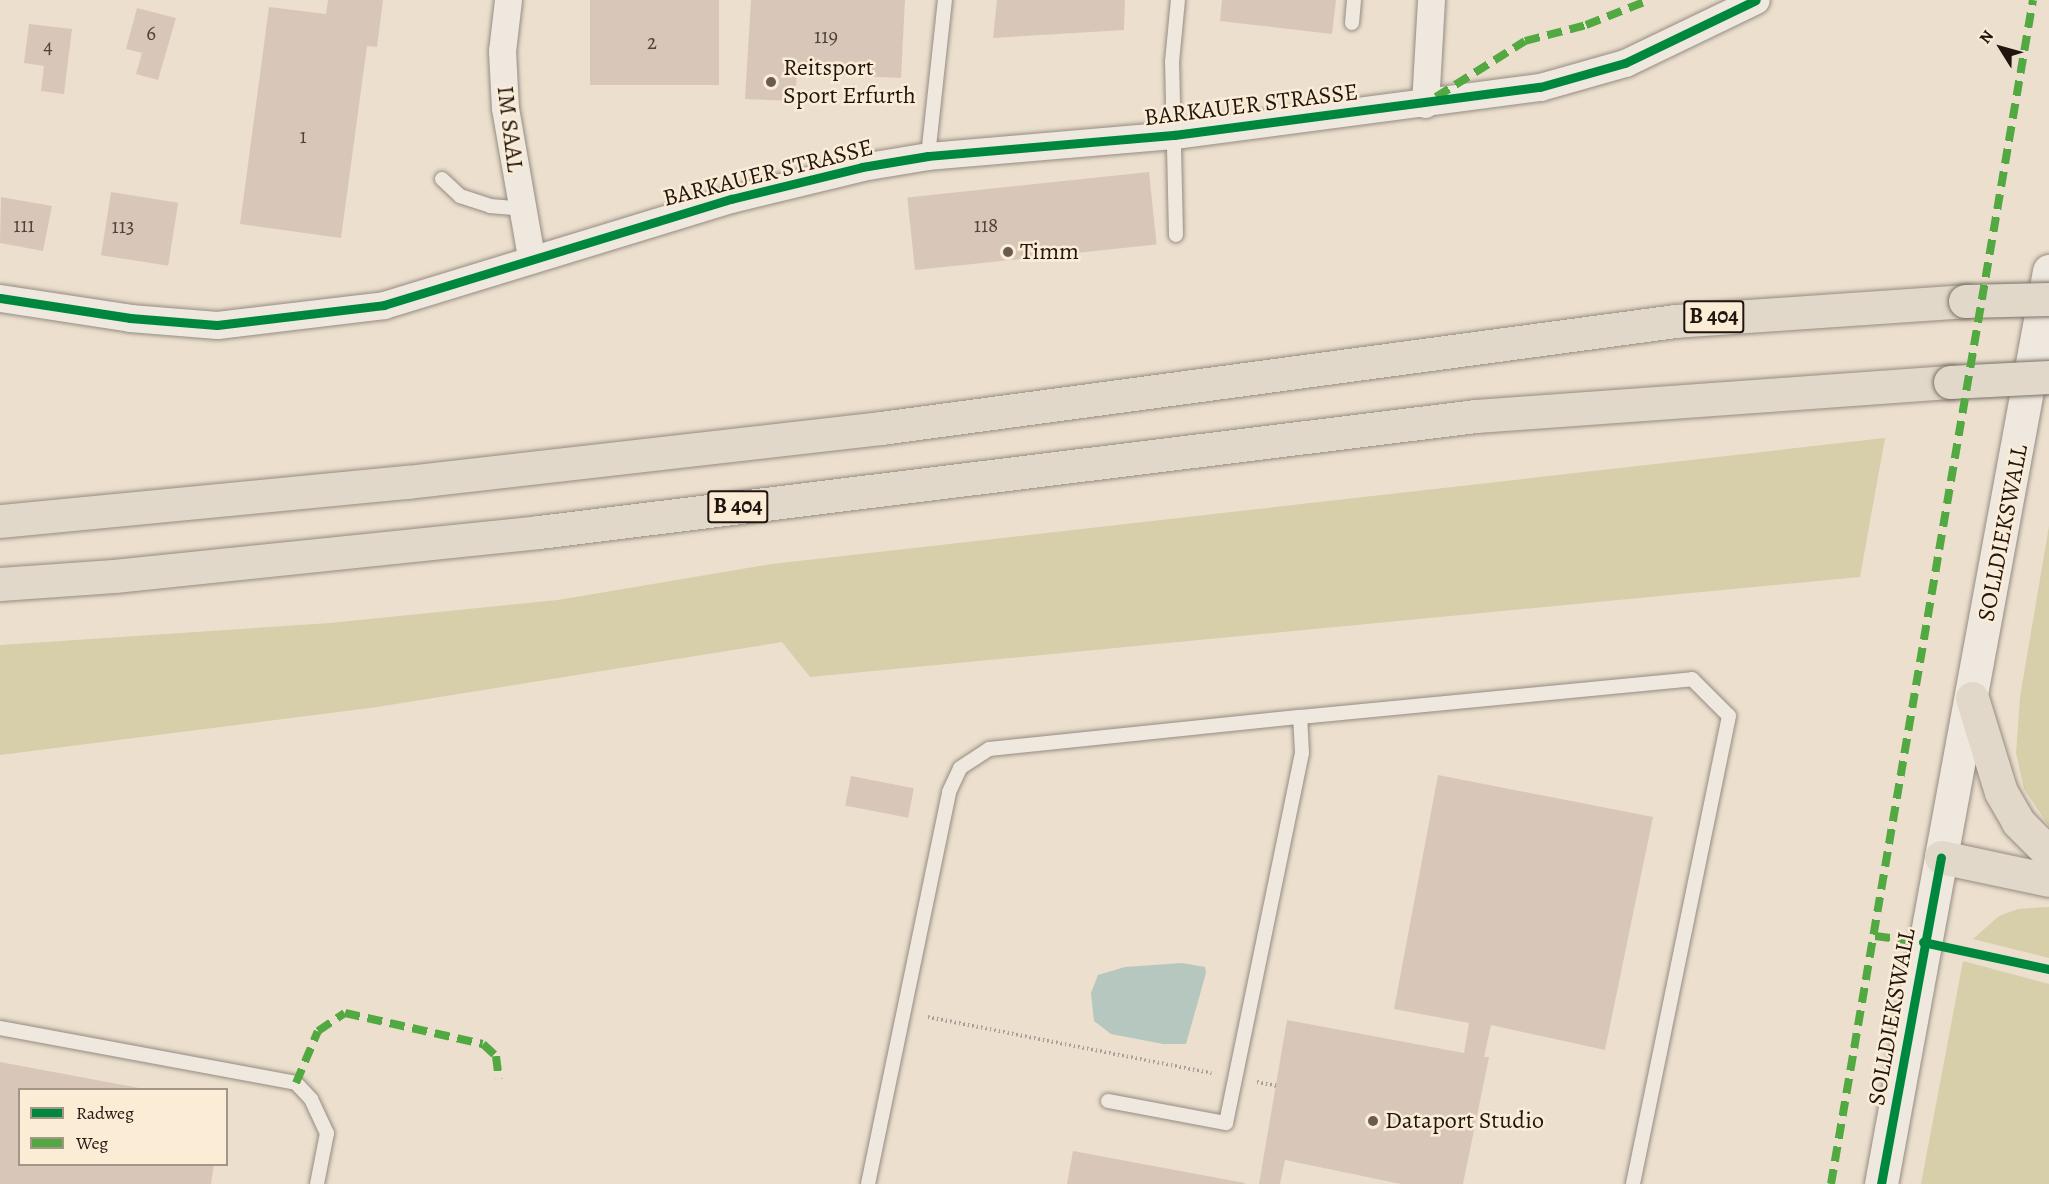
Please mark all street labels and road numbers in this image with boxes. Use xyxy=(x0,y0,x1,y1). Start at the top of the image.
street label: BARKAUER STRASSE xyxy=(1142,78,1360,132)
street label: IM SAAL xyxy=(490,84,530,174)
street label: BARKAUER STRASSE xyxy=(660,133,876,213)
road number: B 404 xyxy=(1682,298,1746,336)
street label: SOLLDIEKSWALL xyxy=(1972,442,2034,624)
road number: B 404 xyxy=(706,488,770,526)
street label: SOLLDIEKSWALL xyxy=(1862,926,1922,1108)

